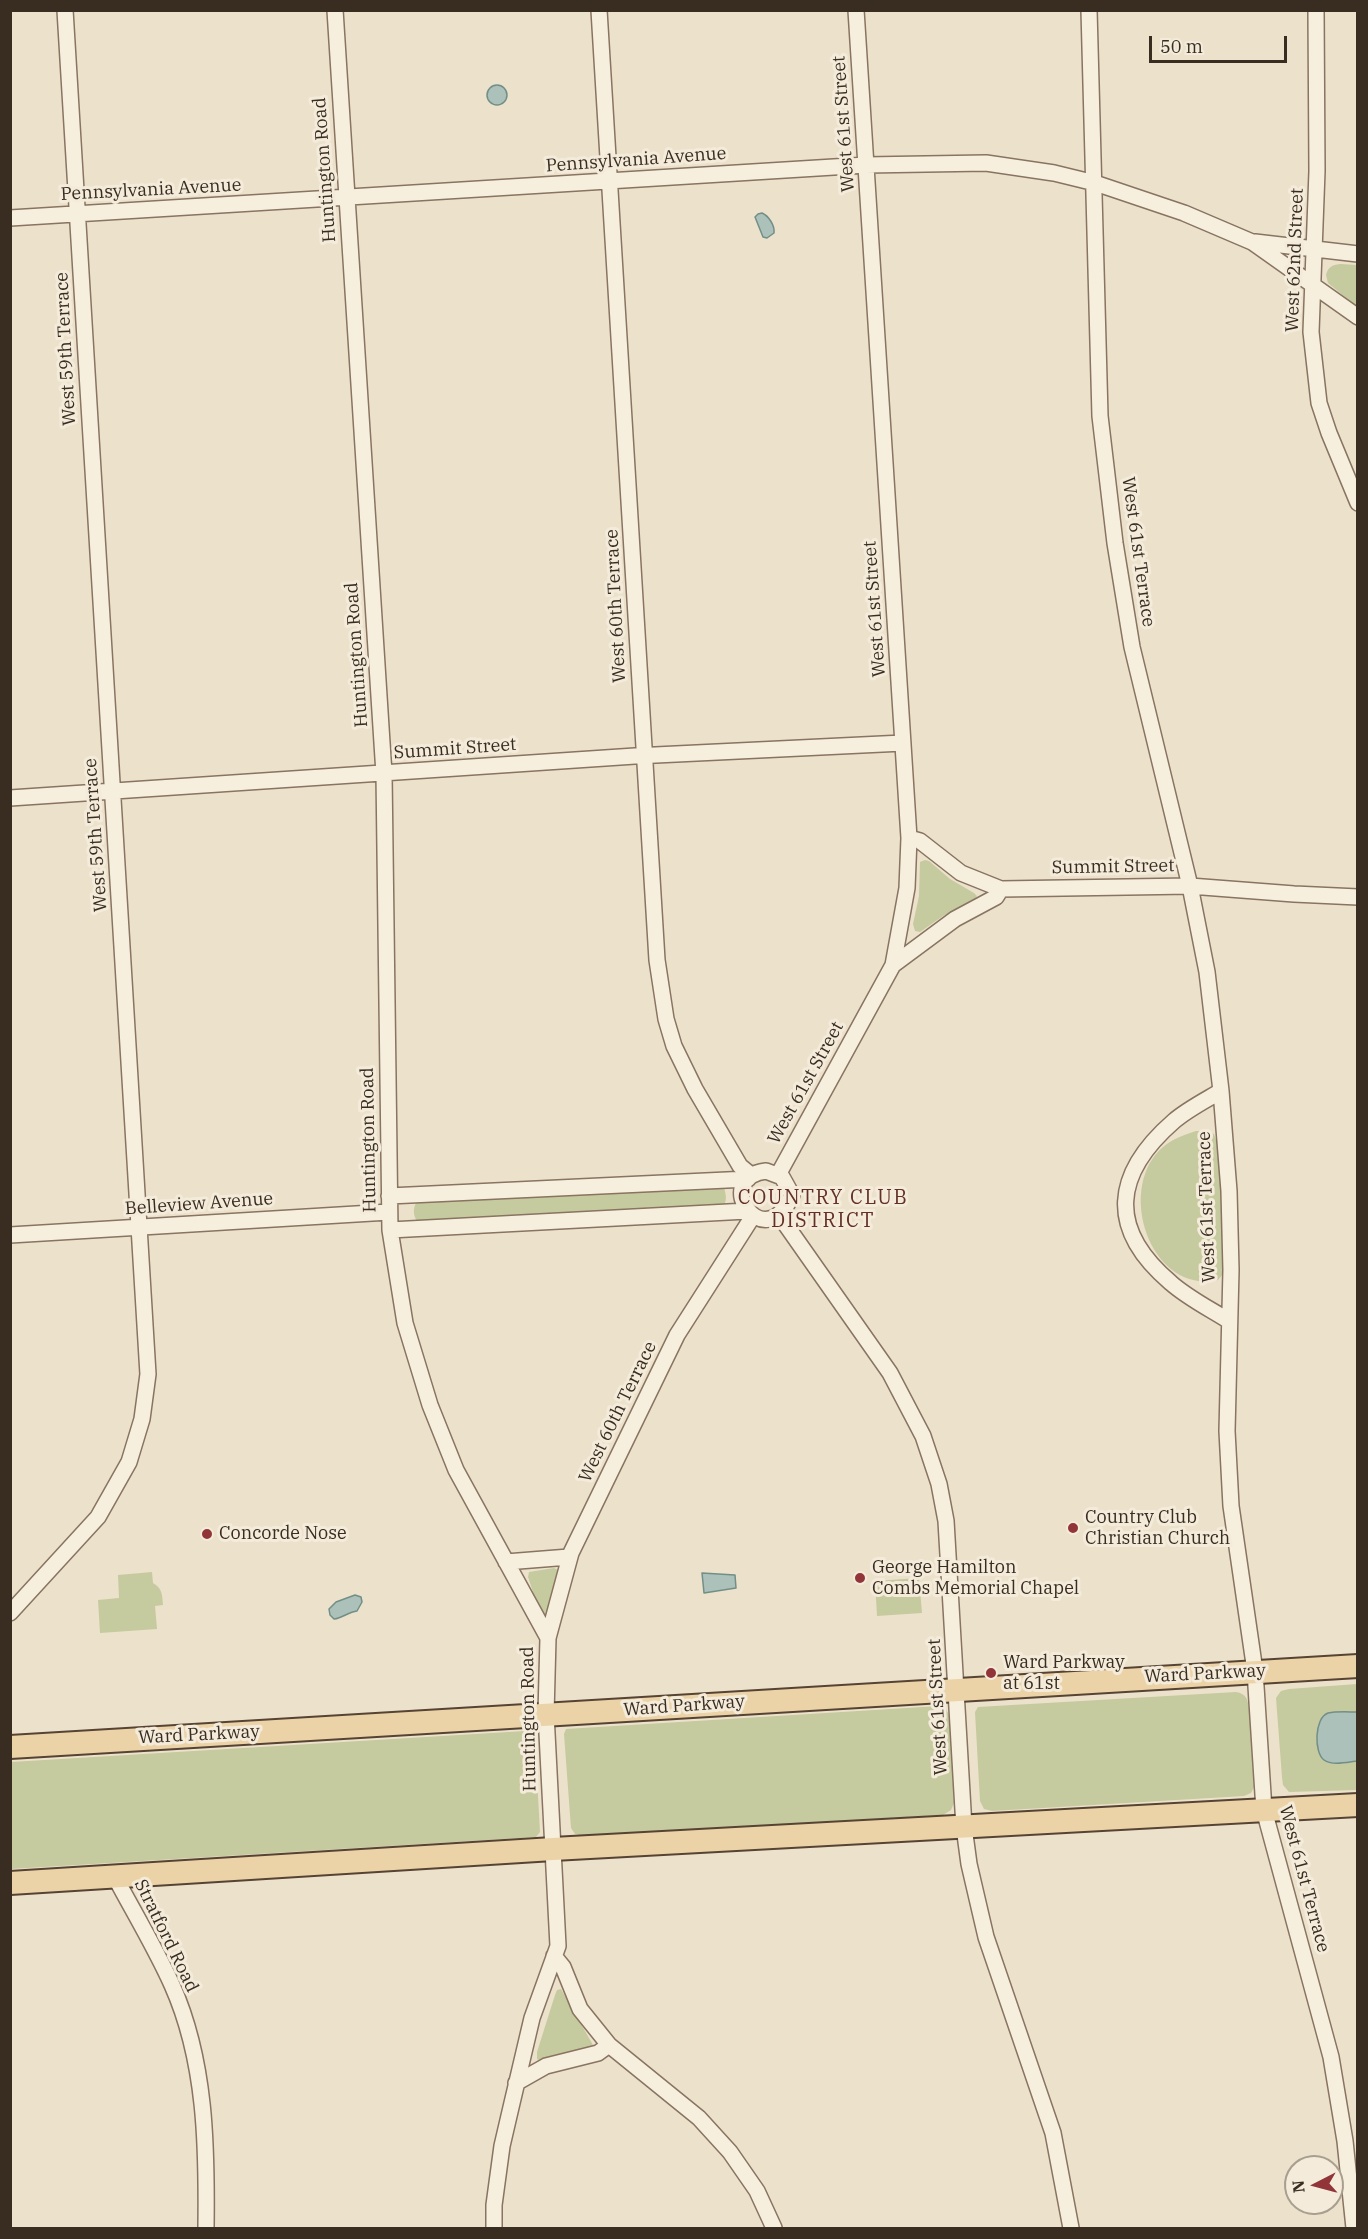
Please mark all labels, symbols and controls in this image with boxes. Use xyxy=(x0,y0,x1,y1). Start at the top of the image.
scale bar xyxy=(1152,24,1290,62)
text: 50 m xyxy=(1160,35,1203,58)
street label: West 61st Street xyxy=(828,55,860,193)
street label: Huntington Road xyxy=(309,97,341,243)
street label: Pennsylvania Avenue xyxy=(545,143,727,177)
street label: Pennsylvania Avenue xyxy=(60,174,242,206)
street label: West 62nd Street xyxy=(1282,188,1308,332)
street label: West 59th Terrace xyxy=(51,272,81,426)
street label: West 61st Terrace xyxy=(1117,476,1159,628)
street label: West 60th Terrace xyxy=(601,529,631,683)
street label: West 61st Street xyxy=(859,540,891,678)
street label: Huntington Road xyxy=(341,582,373,728)
street label: Summit Street xyxy=(393,734,517,764)
street label: West 59th Terrace xyxy=(80,757,112,913)
street label: Summit Street xyxy=(1051,855,1175,879)
street label: West 61st Street xyxy=(763,1018,849,1148)
street label: Huntington Road xyxy=(357,1067,381,1213)
street label: West 61st Terrace xyxy=(1194,1131,1220,1283)
district label: COUNTRY CLUB DISTRICT xyxy=(738,1186,908,1233)
street label: Belleview Avenue xyxy=(124,1188,274,1220)
street label: West 60th Terrace xyxy=(575,1338,661,1486)
place label: Country Club Christian Church xyxy=(1085,1507,1230,1550)
marker: Country Club Christian Church xyxy=(1066,1521,1080,1535)
place label: Concorde Nose xyxy=(219,1523,347,1545)
marker: Concorde Nose xyxy=(200,1527,214,1541)
place label: George Hamilton Combs Memorial Chapel xyxy=(872,1557,1079,1600)
marker: George Hamilton Combs Memorial Chapel xyxy=(853,1571,867,1585)
street label: West 61st Street xyxy=(924,1638,952,1776)
street label: Huntington Road xyxy=(517,1646,541,1792)
place label: Ward Parkway at 61st xyxy=(1003,1652,1125,1694)
street label: Ward Parkway xyxy=(1144,1660,1266,1688)
marker: Ward Parkway at 61st xyxy=(984,1666,998,1680)
street label: Ward Parkway xyxy=(623,1691,745,1721)
street label: Ward Parkway xyxy=(138,1721,260,1749)
street label: West 61st Terrace xyxy=(1274,1803,1334,1955)
street label: Stratford Road xyxy=(129,1876,203,1996)
north arrow xyxy=(1284,2155,1344,2215)
text: N xyxy=(1287,2179,1309,2194)

